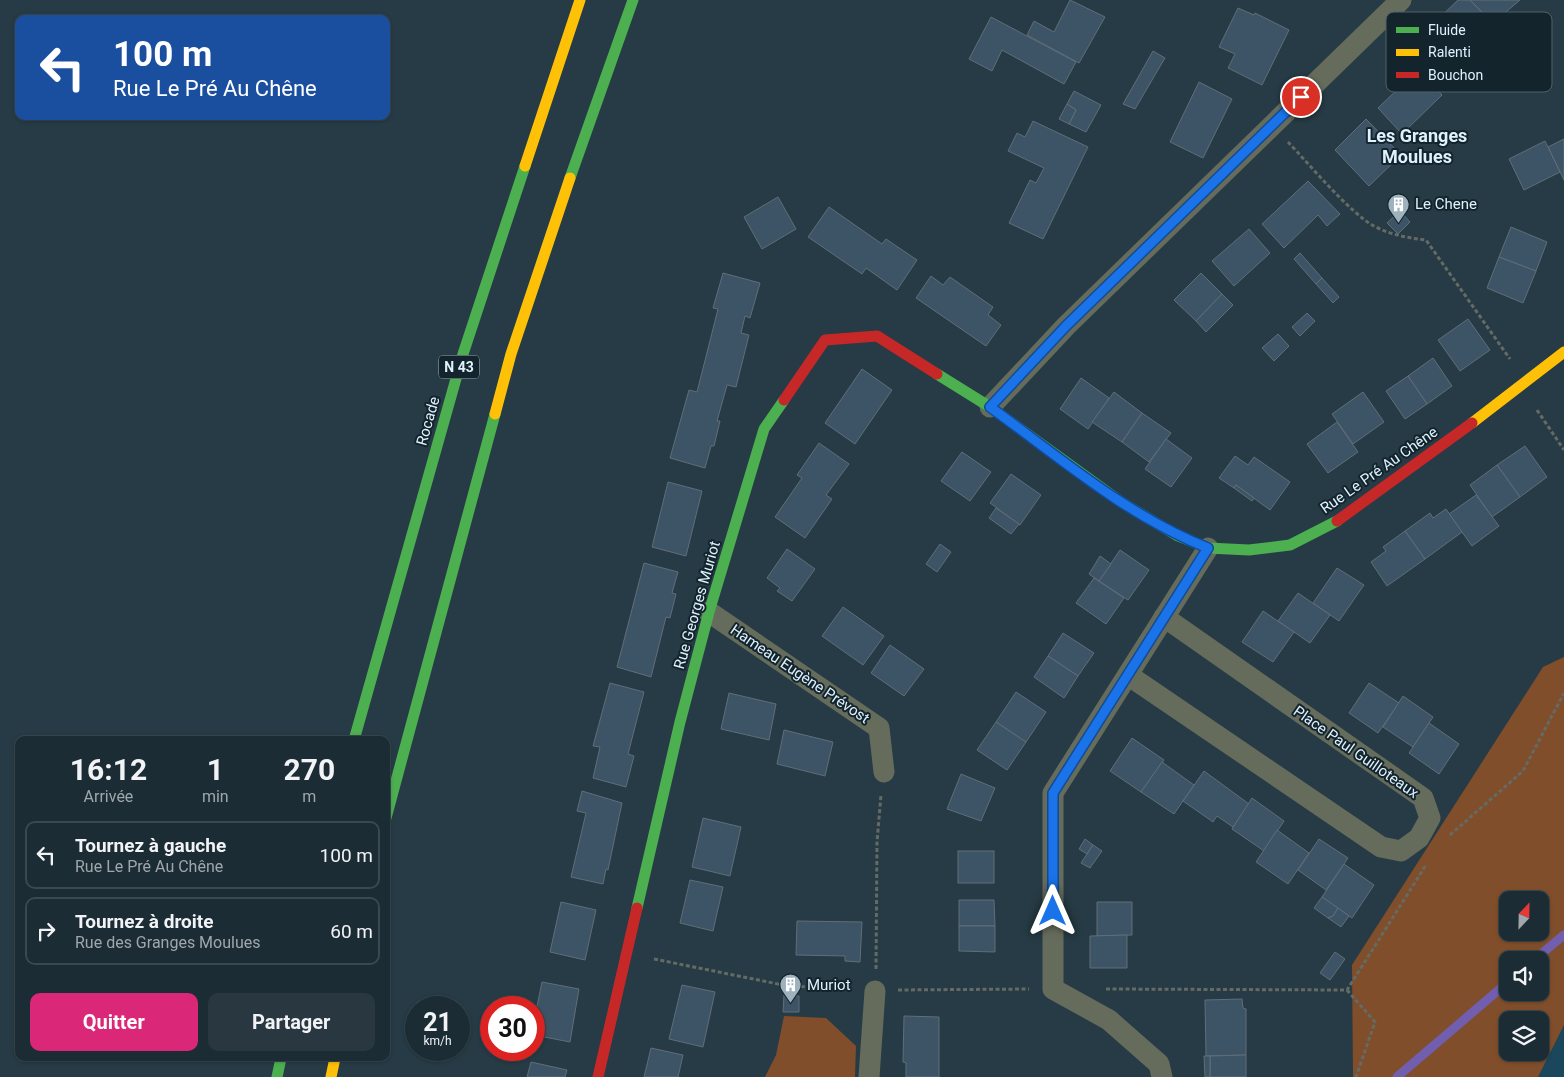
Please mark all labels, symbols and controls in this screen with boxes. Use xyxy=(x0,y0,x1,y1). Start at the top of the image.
legend xyxy=(1386,12,1552,92)
text: Fluide xyxy=(1428,22,1466,38)
text: 100 m xyxy=(113,34,212,75)
icon: left xyxy=(30,35,95,100)
text: Ralenti xyxy=(1428,44,1471,60)
text: Bouchon xyxy=(1428,67,1483,83)
text: Rue Le Pré Au Chêne xyxy=(113,76,317,101)
pin xyxy=(1280,76,1322,118)
icon: arrive xyxy=(1287,83,1315,111)
district label: Les Granges Moulues xyxy=(1367,125,1467,167)
building icon: Le Chene xyxy=(1387,192,1411,223)
place label: Le Chene xyxy=(1415,195,1477,213)
road number: N 43 xyxy=(439,356,479,378)
street label: Rocade xyxy=(412,394,444,448)
street label: Rue Le Pré Au Chêne xyxy=(1317,423,1441,517)
street label: Rue Georges Muriot xyxy=(670,539,724,671)
street label: Hameau Eugène Prévost xyxy=(727,621,873,727)
street label: Place Paul Guilloteaux xyxy=(1290,702,1423,802)
text: 16:12 xyxy=(70,752,147,787)
text: 1 xyxy=(207,752,224,787)
text: 270 xyxy=(284,752,335,787)
text: Arrivée xyxy=(84,787,133,806)
text: min xyxy=(202,787,229,806)
text: m xyxy=(302,787,316,806)
text: Tournez à gauche xyxy=(75,834,226,857)
icon: left xyxy=(32,841,60,869)
text: 100 m xyxy=(320,844,373,867)
text: Rue Le Pré Au Chêne xyxy=(75,857,223,876)
position arrow xyxy=(1026,884,1078,936)
north arrow xyxy=(1499,891,1549,941)
map controls xyxy=(1499,891,1549,1061)
text: Tournez à droite xyxy=(75,910,214,933)
icon: right xyxy=(32,917,60,945)
text: 60 m xyxy=(330,920,373,943)
text: Rue des Granges Moulues xyxy=(75,933,260,952)
button: sound xyxy=(1499,951,1549,1001)
building icon: Muriot xyxy=(779,973,803,1004)
place label: Muriot xyxy=(807,976,851,994)
button: Quitter xyxy=(30,993,198,1051)
button: Partager xyxy=(208,993,375,1051)
speed limit sign: 30 xyxy=(480,996,545,1061)
text: 21 xyxy=(423,1008,452,1037)
button: layers xyxy=(1499,1011,1549,1061)
text: km/h xyxy=(423,1034,452,1048)

